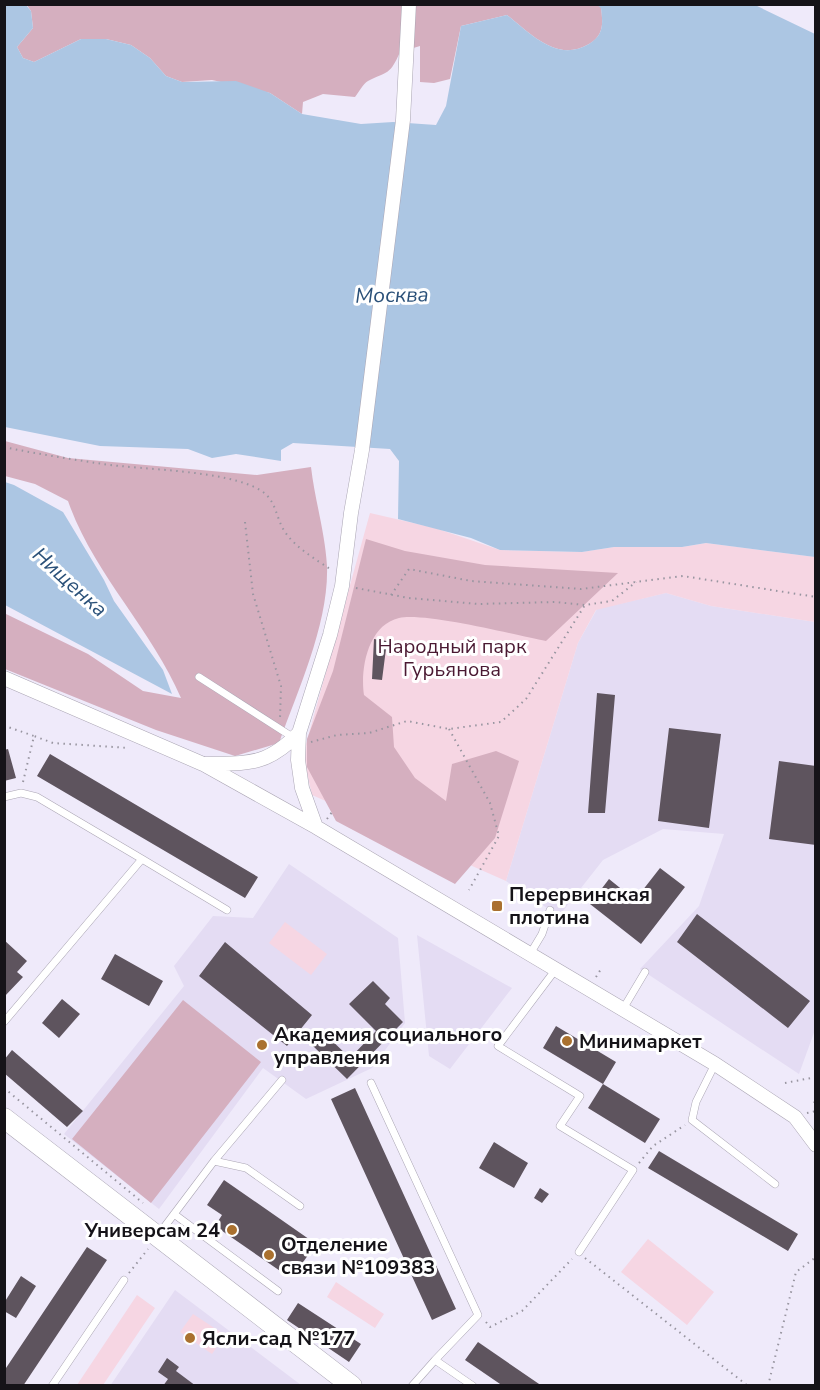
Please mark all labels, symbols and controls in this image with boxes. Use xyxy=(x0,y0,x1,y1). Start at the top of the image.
water label: Москва xyxy=(355,280,429,310)
water label: Нищенка xyxy=(27,541,113,623)
park label: Народный парк Гурьянова xyxy=(377,633,527,683)
place label: Перервинская плотина xyxy=(509,881,650,931)
marker: Перервинская плотина xyxy=(490,899,504,913)
place label: Академия социального управления xyxy=(274,1021,502,1071)
place label: Минимаркет xyxy=(579,1028,702,1055)
marker: Минимаркет xyxy=(560,1034,574,1048)
marker: Академия социального управления xyxy=(255,1038,269,1052)
place label: Универсам 24 xyxy=(84,1217,220,1244)
marker: Универсам 24 xyxy=(225,1223,239,1237)
place label: Отделение связи №109383 xyxy=(281,1231,435,1281)
marker: Отделение связи №109383 xyxy=(262,1248,276,1262)
place label: Ясли-сад №177 xyxy=(202,1325,355,1352)
marker: Ясли-сад №177 xyxy=(183,1331,197,1345)

